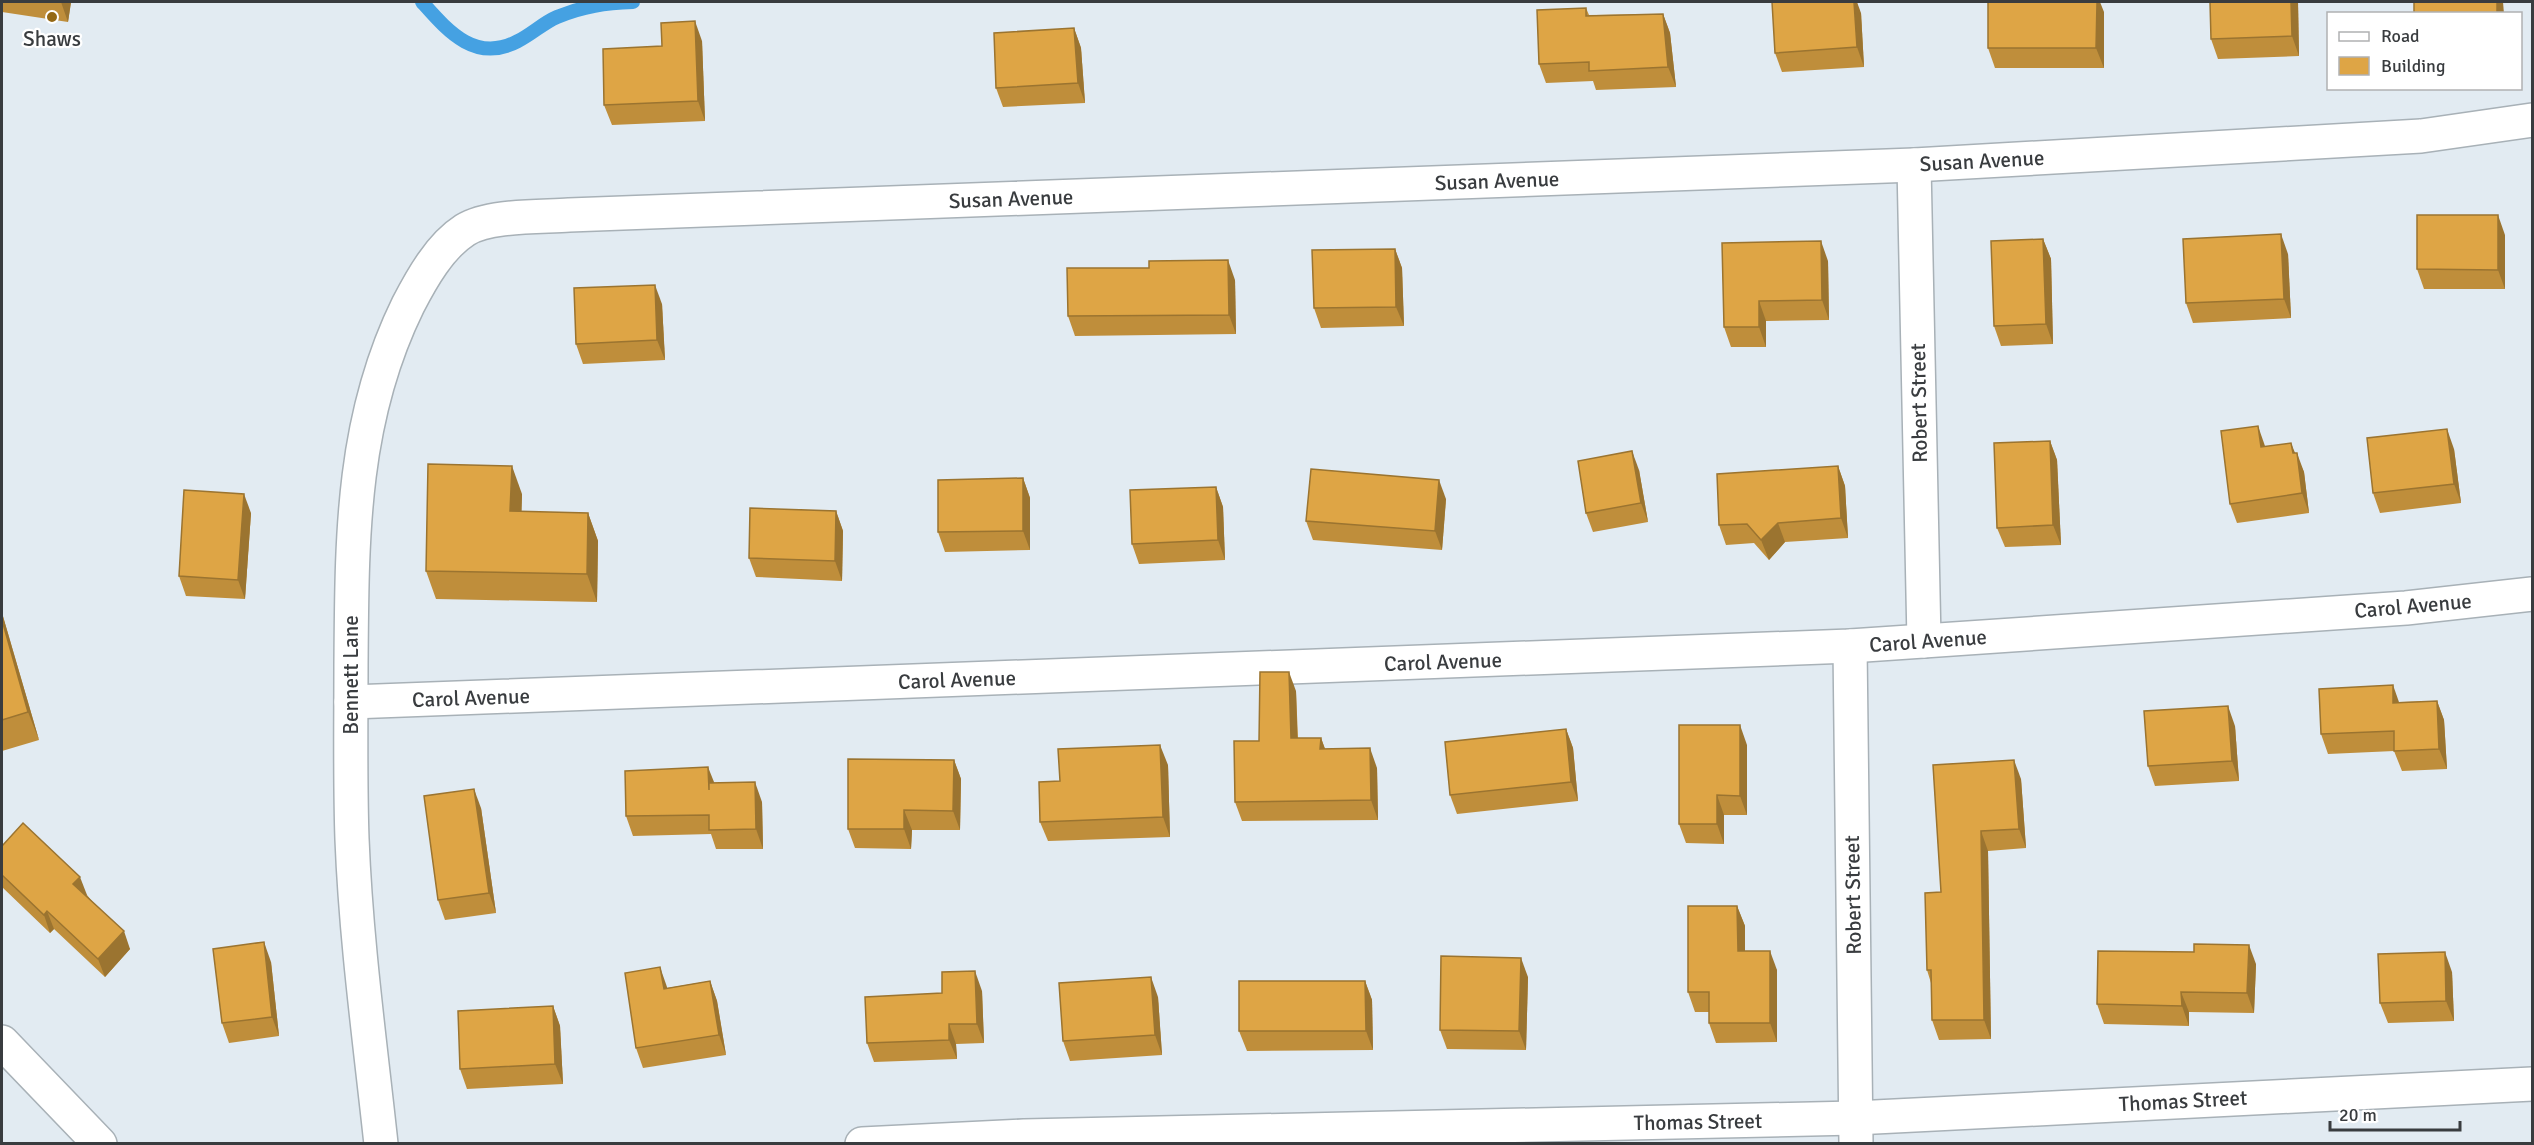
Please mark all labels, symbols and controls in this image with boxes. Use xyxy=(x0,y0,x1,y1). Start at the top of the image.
marker: Shaws xyxy=(45,10,59,24)
legend xyxy=(2327,12,2522,90)
text: Road xyxy=(2381,25,2420,47)
place label: Shaws xyxy=(23,26,81,52)
text: Building xyxy=(2381,55,2445,77)
street label: Susan Avenue xyxy=(1919,145,2045,177)
street label: Susan Avenue xyxy=(1434,166,1560,196)
street label: Susan Avenue xyxy=(948,184,1074,214)
street label: Robert Street xyxy=(1905,343,1933,463)
street label: Carol Avenue xyxy=(2353,588,2473,624)
street label: Bennett Lane xyxy=(338,615,364,735)
street label: Carol Avenue xyxy=(1868,624,1988,658)
street label: Carol Avenue xyxy=(1384,647,1502,677)
street label: Carol Avenue xyxy=(898,665,1016,695)
street label: Carol Avenue xyxy=(412,683,530,713)
street label: Robert Street xyxy=(1839,835,1867,955)
street label: Thomas Street xyxy=(2118,1085,2248,1117)
scale bar xyxy=(2330,1094,2460,1132)
text: 20 m xyxy=(2339,1104,2377,1126)
street label: Thomas Street xyxy=(1633,1108,1763,1136)

